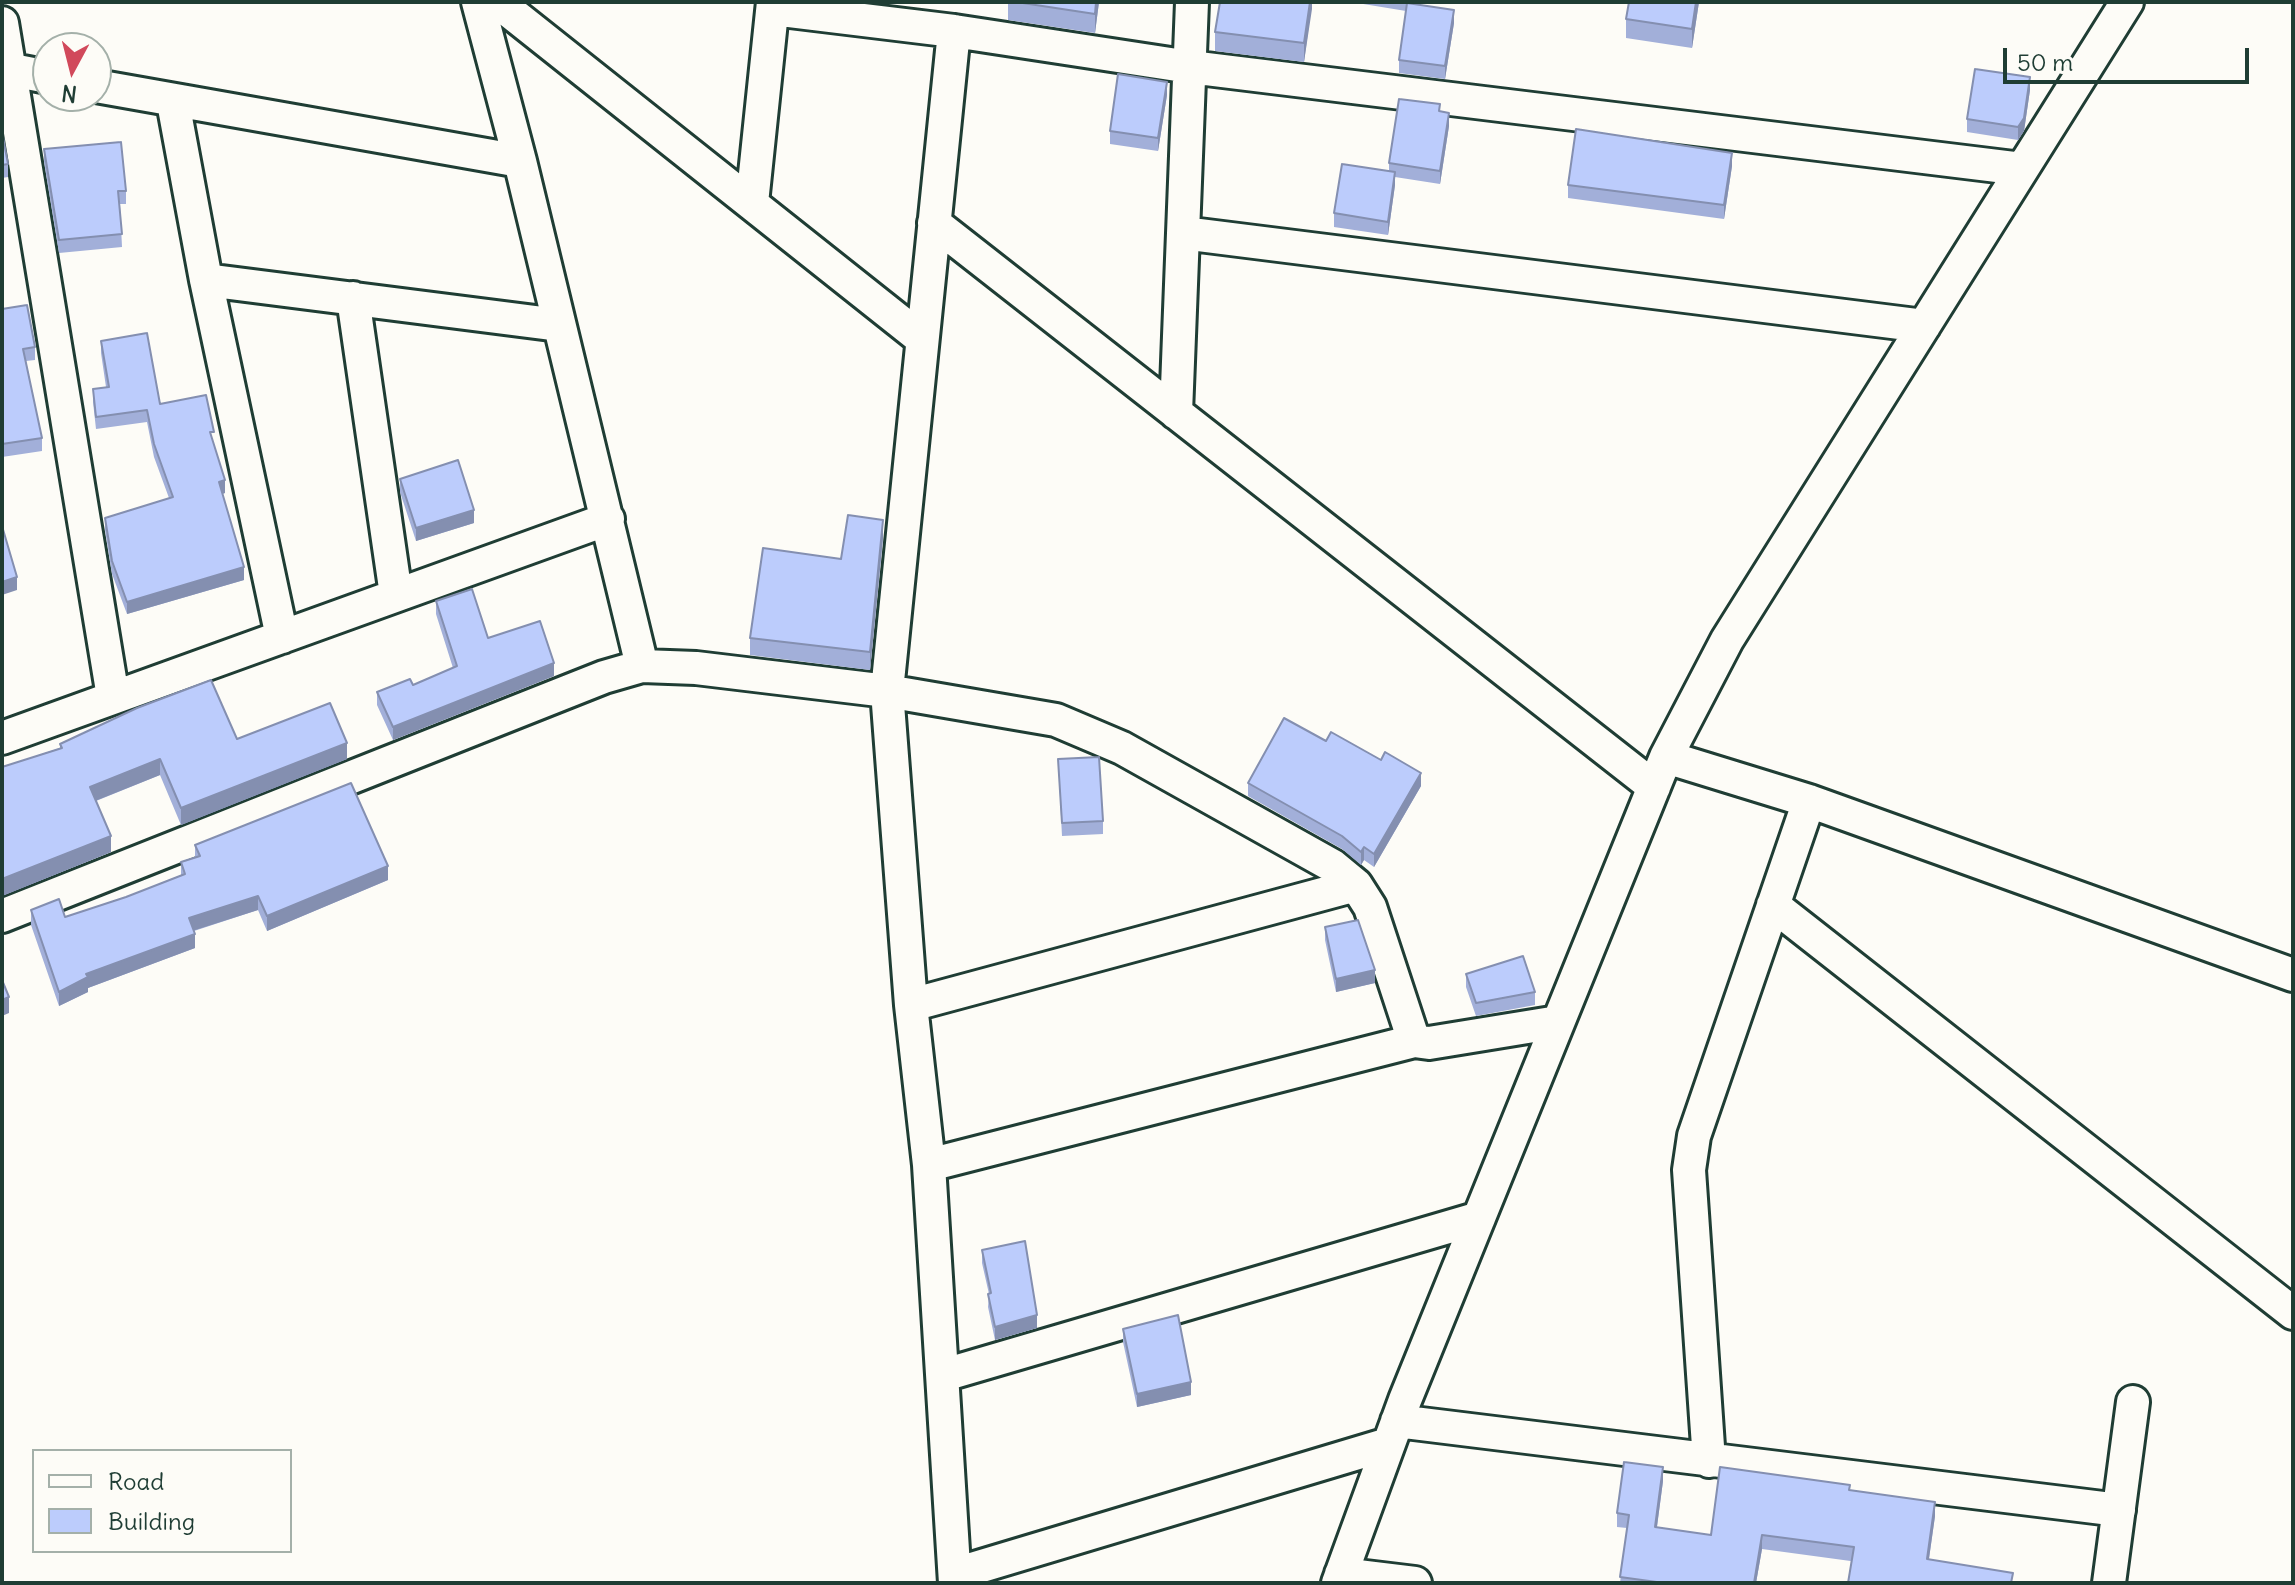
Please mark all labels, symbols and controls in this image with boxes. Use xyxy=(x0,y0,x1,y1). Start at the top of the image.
north arrow xyxy=(32,32,112,112)
scale bar xyxy=(2007,32,2253,82)
text: 50 m xyxy=(2017,47,2073,77)
text: N xyxy=(60,79,79,109)
legend xyxy=(32,1449,292,1553)
text: Road xyxy=(108,1466,164,1496)
text: Building xyxy=(108,1506,195,1536)

